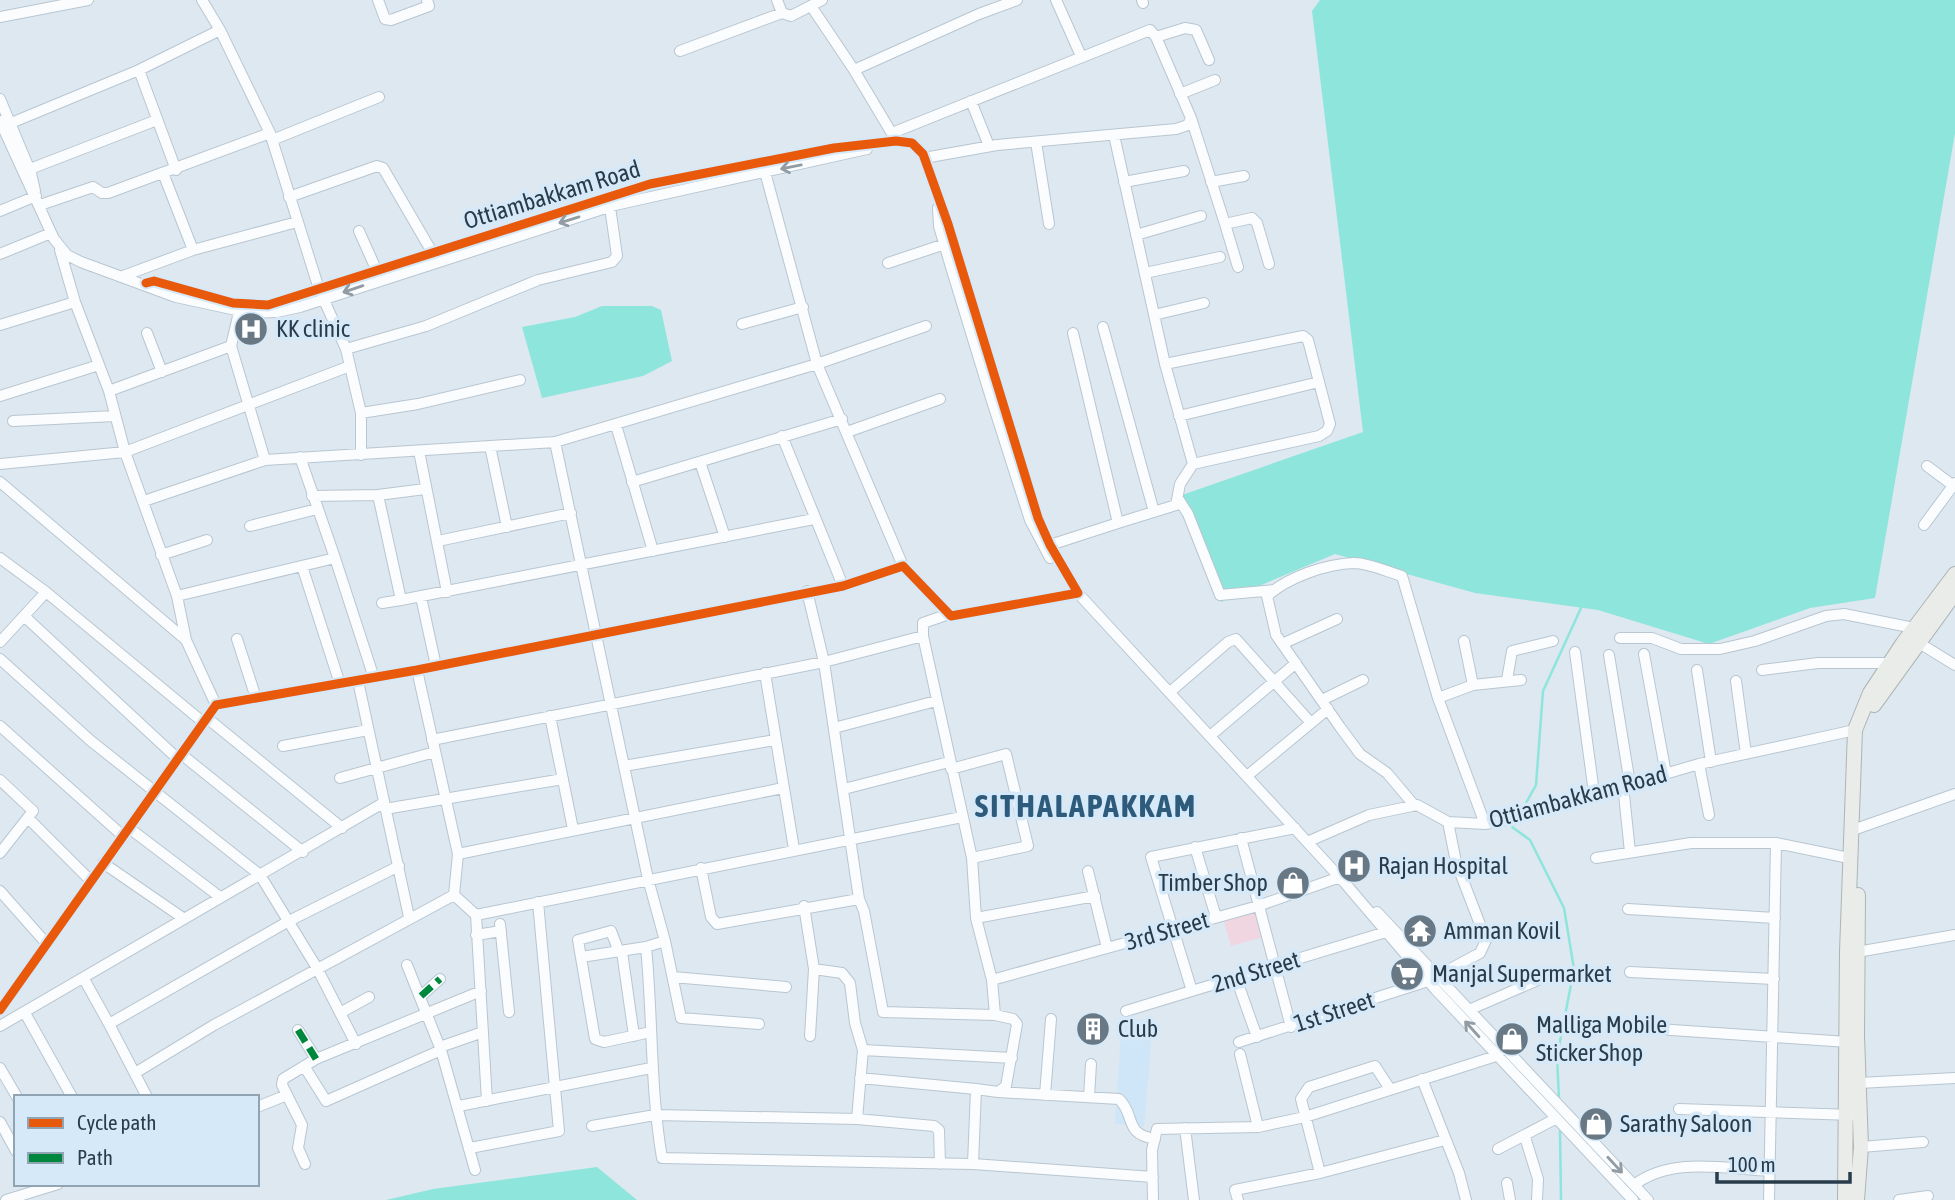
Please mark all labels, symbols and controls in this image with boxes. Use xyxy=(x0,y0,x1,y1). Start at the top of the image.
street label: Ottiambakkam Road xyxy=(460,155,643,234)
one-way arrow xyxy=(780,160,803,174)
one-way arrow xyxy=(559,214,581,227)
one-way arrow xyxy=(342,284,364,296)
hospital icon: KK clinic xyxy=(232,310,270,348)
place label: KK clinic xyxy=(276,315,350,342)
street label: Ottiambakkam Road xyxy=(1486,760,1670,833)
district label: SITHALAPAKKAM xyxy=(975,787,1197,824)
hospital icon: Rajan Hospital xyxy=(1335,847,1373,885)
place label: Rajan Hospital xyxy=(1378,852,1508,879)
shop icon: Timber Shop xyxy=(1274,864,1312,902)
place label: Timber Shop xyxy=(1158,869,1268,896)
street label: 3rd Street xyxy=(1122,906,1212,955)
temple icon: Amman Kovil xyxy=(1401,912,1439,950)
place label: Amman Kovil xyxy=(1444,917,1561,944)
street label: 2nd Street xyxy=(1209,945,1303,998)
supermarket icon: Manjal Supermarket xyxy=(1388,955,1426,993)
place label: Manjal Supermarket xyxy=(1432,960,1612,987)
street label: 1st Street xyxy=(1290,986,1377,1037)
building icon: Club xyxy=(1074,1010,1112,1048)
place label: Malliga Mobile Sticker Shop xyxy=(1536,1011,1667,1066)
place label: Club xyxy=(1118,1015,1158,1042)
one-way arrow xyxy=(1464,1020,1480,1038)
shop icon: Malliga Mobile Sticker Shop xyxy=(1493,1020,1531,1058)
legend xyxy=(14,1095,259,1186)
shop icon: Sarathy Saloon xyxy=(1577,1105,1615,1143)
text: Cycle path xyxy=(77,1110,156,1134)
place label: Sarathy Saloon xyxy=(1620,1110,1752,1137)
scale bar xyxy=(1717,1140,1850,1184)
text: Path xyxy=(77,1145,113,1169)
text: 100 m xyxy=(1728,1152,1776,1176)
one-way arrow xyxy=(1607,1156,1624,1173)

